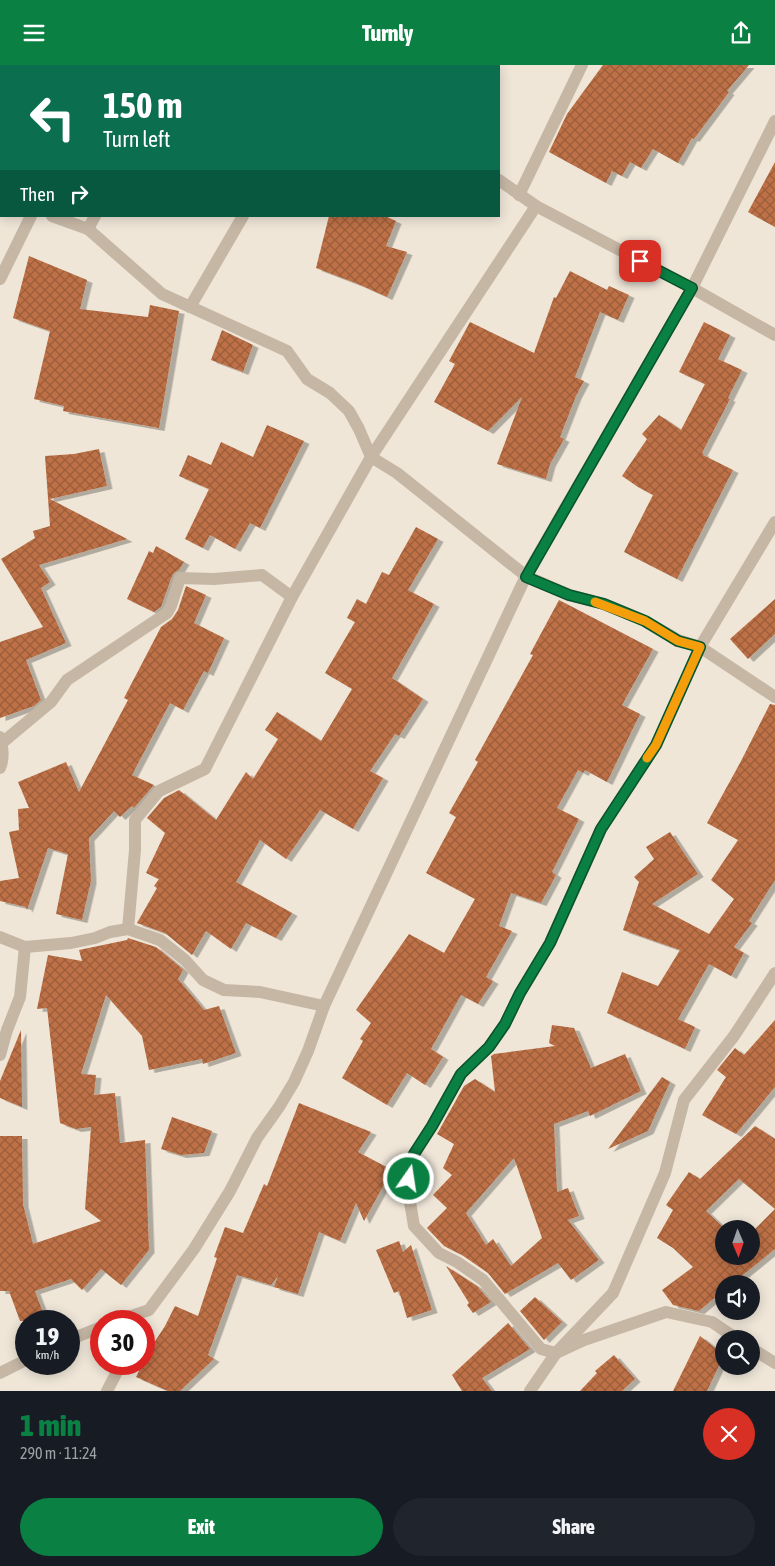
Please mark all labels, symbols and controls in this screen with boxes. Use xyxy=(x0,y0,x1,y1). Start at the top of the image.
icon: menu xyxy=(20,19,48,47)
icon: share xyxy=(727,19,755,47)
text: Turnly xyxy=(362,20,413,46)
icon: left xyxy=(20,85,85,150)
text: 150 m xyxy=(103,85,182,125)
text: Turn left xyxy=(103,126,170,152)
icon: right xyxy=(65,180,93,208)
text: Then xyxy=(20,183,55,205)
pin xyxy=(619,240,661,282)
icon: arrive xyxy=(626,247,654,275)
position arrow xyxy=(382,1152,434,1204)
north arrow xyxy=(715,1220,760,1265)
map controls xyxy=(715,1220,760,1375)
button: sound xyxy=(715,1275,760,1320)
speed limit sign: 30 xyxy=(90,1310,155,1375)
text: 19 xyxy=(36,1322,59,1350)
button: search xyxy=(715,1330,760,1375)
text: km/h xyxy=(36,1348,59,1362)
text: 1 min xyxy=(20,1408,81,1442)
button: close xyxy=(703,1408,755,1460)
text: 290 m · 11:24 xyxy=(20,1444,97,1462)
button: Exit xyxy=(20,1498,383,1556)
button: Share xyxy=(393,1498,755,1556)

